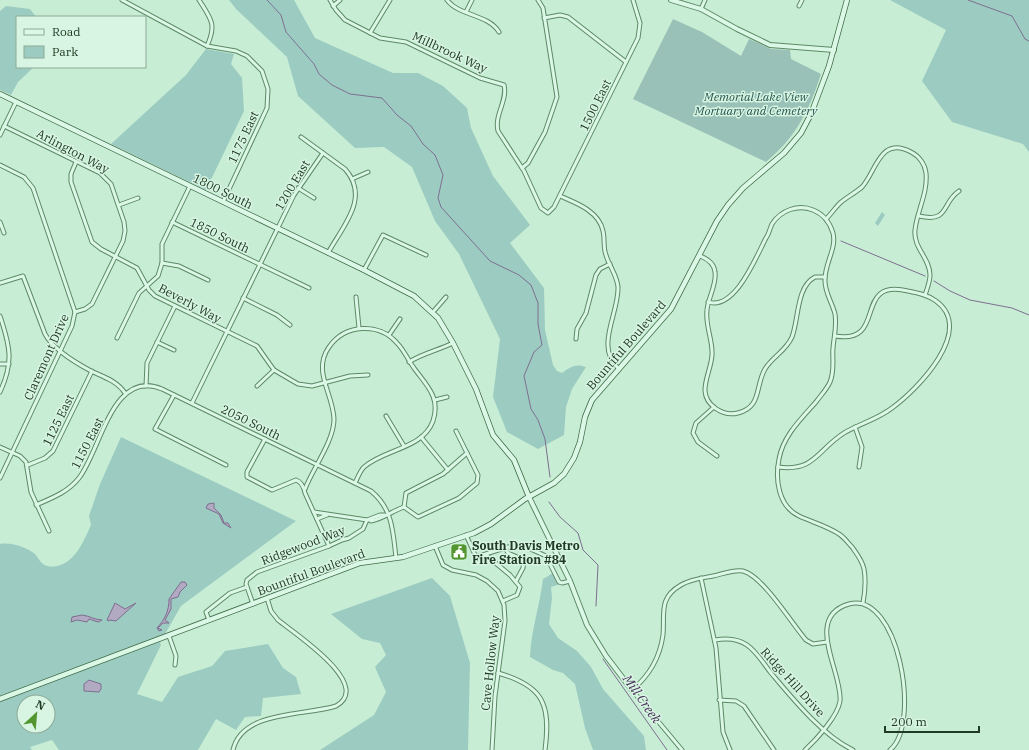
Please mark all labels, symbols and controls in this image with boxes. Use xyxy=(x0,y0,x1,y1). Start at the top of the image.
legend xyxy=(16,16,146,68)
text: Road xyxy=(52,24,81,39)
street label: Millbrook Way xyxy=(410,28,490,76)
text: Park xyxy=(52,44,78,59)
street label: 1500 East xyxy=(576,77,614,133)
park label: Memorial Lake View Mortuary and Cemetery xyxy=(694,89,819,118)
street label: 1175 East xyxy=(224,109,262,165)
street label: Arlington Way xyxy=(34,126,112,177)
street label: 1200 East xyxy=(271,157,313,213)
street label: 1800 South xyxy=(191,170,256,212)
street label: 1850 South xyxy=(188,214,253,256)
street label: Beverly Way xyxy=(156,280,225,326)
street label: Bountiful Boulevard xyxy=(583,297,669,393)
street label: Claremont Drive xyxy=(20,312,72,402)
street label: 1125 East xyxy=(39,392,77,448)
street label: 2050 South xyxy=(219,401,284,443)
street label: 1150 East xyxy=(68,415,106,471)
street label: Ridgewood Way xyxy=(259,522,348,568)
place label: South Davis Metro Fire Station #84 xyxy=(472,538,580,567)
public building icon: South Davis Metro Fire Station #84 xyxy=(449,542,469,562)
street label: Bountiful Boulevard xyxy=(255,546,367,598)
street label: Cave Hollow Way xyxy=(478,614,503,711)
street label: Ridge Hill Drive xyxy=(758,644,828,720)
water label: Mill Creek xyxy=(618,670,665,727)
north arrow xyxy=(16,694,56,734)
text: N xyxy=(33,697,48,713)
scale bar xyxy=(885,708,979,734)
text: 200 m xyxy=(891,714,927,729)

